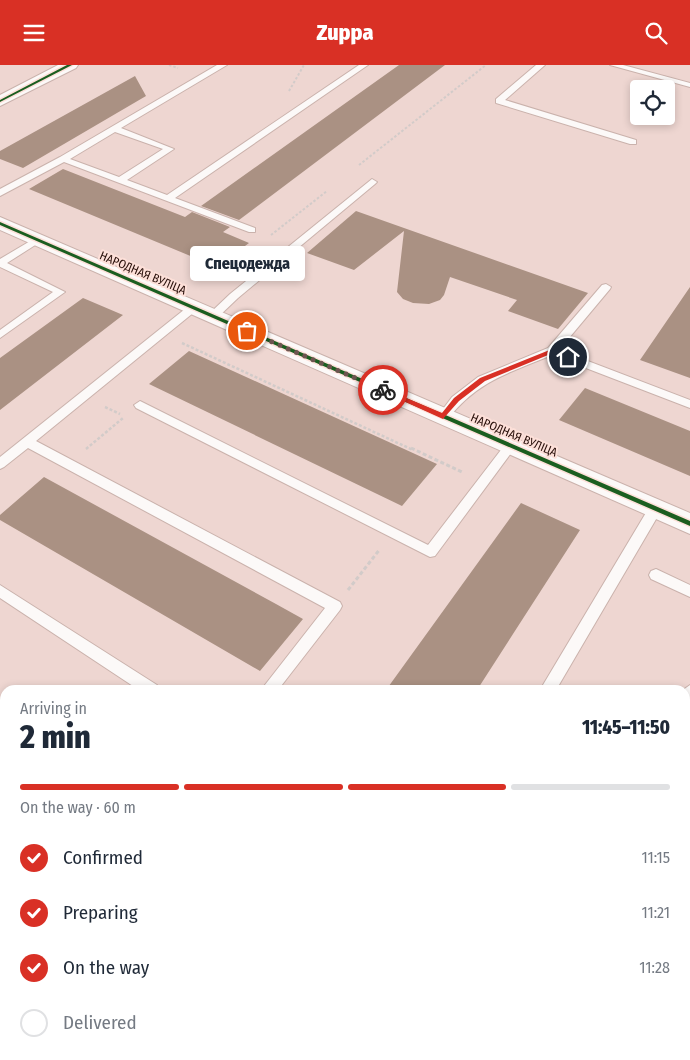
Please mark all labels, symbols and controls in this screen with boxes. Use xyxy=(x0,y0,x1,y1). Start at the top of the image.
icon: menu xyxy=(20,19,48,47)
text: Zuppa xyxy=(317,19,373,46)
icon: search xyxy=(642,19,670,47)
map controls xyxy=(630,80,675,125)
button: locate xyxy=(630,80,675,125)
callout: Спецодежда xyxy=(190,246,304,281)
street label: НАРОДНАЯ ВУЛІЦА xyxy=(98,248,189,298)
text: Спецодежда xyxy=(205,254,290,273)
pin xyxy=(226,310,268,352)
icon: bag xyxy=(233,317,261,345)
pin xyxy=(547,336,589,378)
icon: home xyxy=(554,343,582,371)
courier xyxy=(358,365,408,415)
icon: bike xyxy=(369,376,397,404)
street label: НАРОДНАЯ ВУЛІЦА xyxy=(469,410,560,460)
text: Arriving in xyxy=(20,699,87,718)
text: 11:45–11:50 xyxy=(582,716,670,739)
text: 2 min xyxy=(20,718,91,756)
text: On the way · 60 m xyxy=(20,798,136,817)
icon: check xyxy=(20,844,48,872)
text: Confirmed xyxy=(63,846,143,869)
text: 11:15 xyxy=(641,848,670,867)
icon: check xyxy=(20,899,48,927)
text: Preparing xyxy=(63,901,138,924)
text: 11:21 xyxy=(641,903,670,922)
icon: check xyxy=(20,954,48,982)
text: On the way xyxy=(63,956,149,979)
text: 11:28 xyxy=(639,958,670,977)
text: Delivered xyxy=(63,1011,137,1034)

